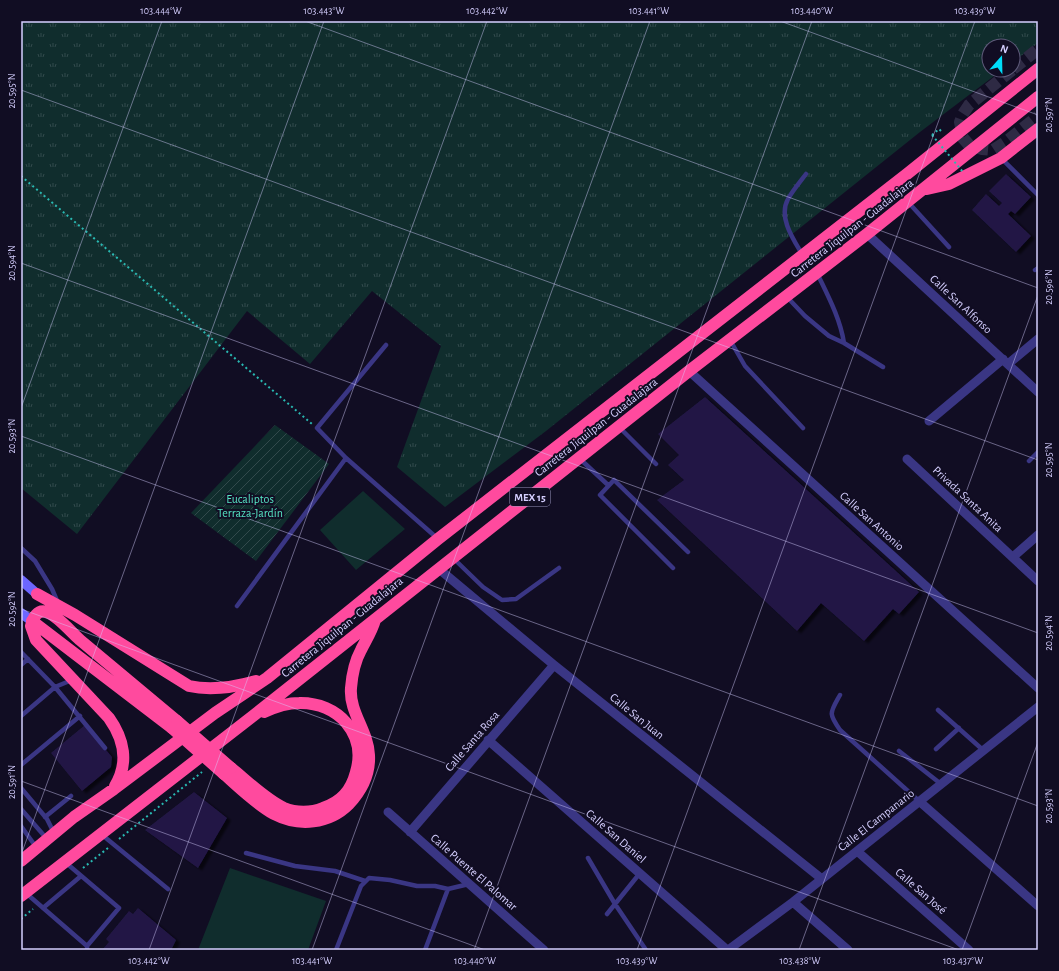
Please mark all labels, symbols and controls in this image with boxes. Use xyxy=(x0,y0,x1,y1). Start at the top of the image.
text: 103.444°W xyxy=(140,6,182,16)
text: 103.443°W xyxy=(304,6,345,16)
text: 103.442°W xyxy=(466,6,508,16)
text: 103.441°W xyxy=(629,6,669,16)
text: 103.440°W xyxy=(791,6,833,16)
text: 103.439°W xyxy=(955,6,995,16)
north arrow xyxy=(981,38,1021,78)
text: N xyxy=(999,43,1010,56)
text: 20.595°N xyxy=(7,74,17,108)
text: 20.597°N xyxy=(1044,98,1054,132)
street label: Carretera Jiquilpan - Guadalajara xyxy=(788,176,917,280)
text: 20.594°N xyxy=(7,245,17,281)
text: 20.596°N xyxy=(1044,269,1054,305)
street label: Calle San Alfonso xyxy=(928,272,994,336)
street label: Carretera Jiquilpan - Guadalajara xyxy=(532,375,661,479)
text: 20.593°N xyxy=(7,419,17,453)
text: 20.595°N xyxy=(1044,443,1054,477)
street label: Privada Santa Anita xyxy=(931,464,1006,535)
road number: MEX 15 xyxy=(510,488,550,506)
street label: Calle San Antonio xyxy=(838,489,906,553)
park label: Eucaliptos Terraza-Jardín xyxy=(217,493,283,519)
street label: Carretera Jiquilpan - Guadalajara xyxy=(279,574,406,680)
text: 20.592°N xyxy=(7,591,17,627)
text: 20.594°N xyxy=(1044,615,1054,651)
street label: Calle San Juan xyxy=(608,691,666,741)
street label: Calle Santa Rosa xyxy=(443,708,502,774)
text: 20.591°N xyxy=(7,765,17,799)
street label: Calle El Campanario xyxy=(836,787,916,853)
text: 20.593°N xyxy=(1044,789,1054,823)
street label: Calle San Daniel xyxy=(584,807,648,865)
street label: Calle Puente El Palomar xyxy=(429,831,520,913)
street label: Calle San José xyxy=(893,866,949,916)
text: 103.442°W xyxy=(128,956,170,966)
text: 103.441°W xyxy=(292,956,332,966)
text: 103.440°W xyxy=(454,956,496,966)
text: 103.439°W xyxy=(617,956,657,966)
text: 103.438°W xyxy=(780,956,820,966)
text: 103.437°W xyxy=(943,956,983,966)

